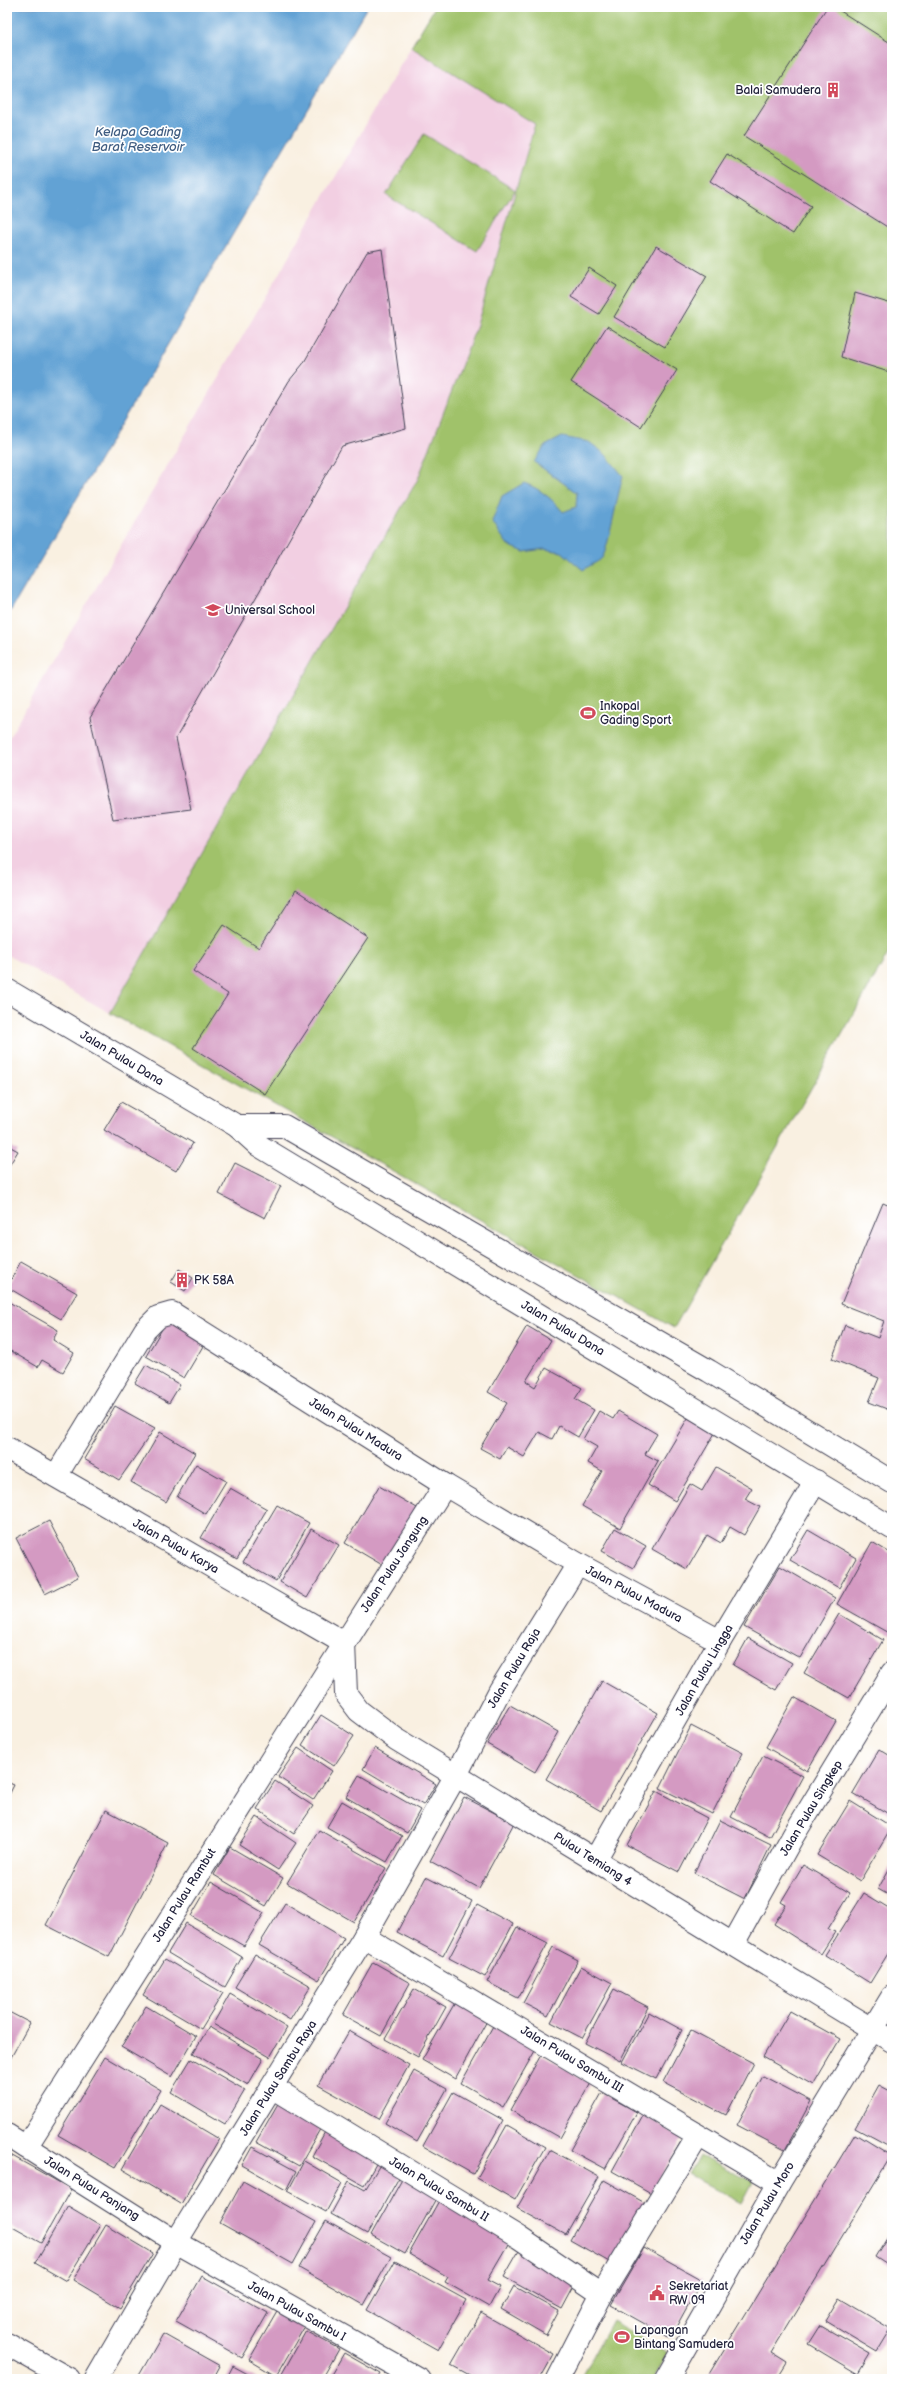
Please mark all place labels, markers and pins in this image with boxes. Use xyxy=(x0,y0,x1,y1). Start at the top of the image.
building icon: Balai Samudera xyxy=(824,81,842,99)
place label: Balai Samudera xyxy=(735,83,821,98)
school or university icon: Universal School xyxy=(204,601,222,619)
place label: Universal School xyxy=(225,603,315,618)
place label: Inkopal Gading Sport xyxy=(600,699,672,728)
sports icon: Inkopal Gading Sport xyxy=(579,704,597,722)
building icon: PK 58A xyxy=(173,1271,191,1289)
place label: PK 58A xyxy=(194,1273,234,1288)
place label: Sekretariat RW 09 xyxy=(669,2279,729,2308)
public building icon: Sekretariat RW 09 xyxy=(648,2284,666,2302)
place label: Lapangan Bintang Samudera xyxy=(634,2323,734,2352)
sports icon: Lapangan Bintang Samudera xyxy=(613,2328,631,2346)

